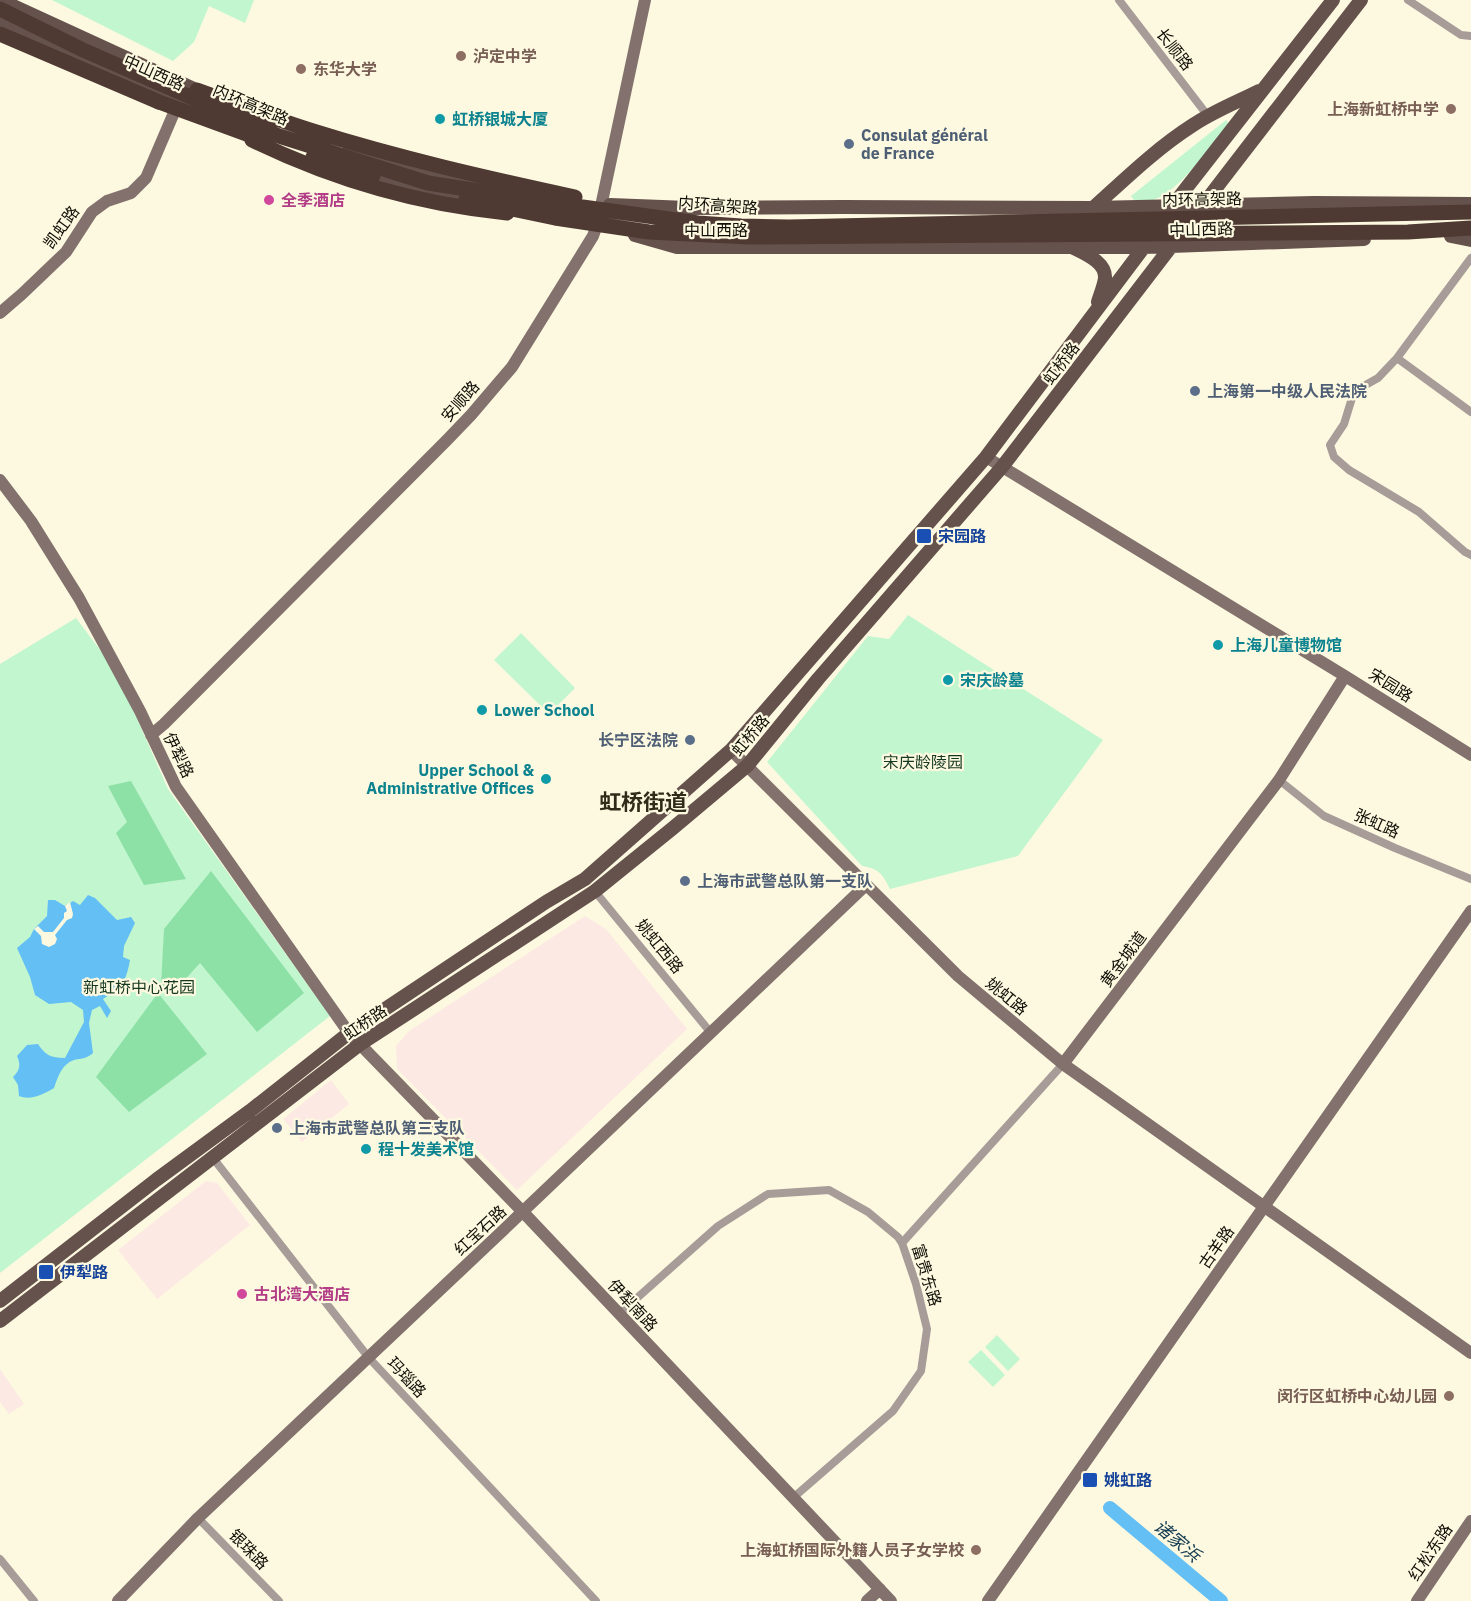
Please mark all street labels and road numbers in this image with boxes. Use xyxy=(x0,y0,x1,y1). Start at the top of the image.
street label: 长顺路 xyxy=(1152,24,1198,74)
street label: 中山西路 xyxy=(121,50,187,94)
street label: 内环高架路 xyxy=(210,79,292,129)
street label: 内环高架路 xyxy=(1162,188,1242,210)
street label: 内环高架路 xyxy=(677,192,759,218)
street label: 凯虹路 xyxy=(39,202,83,252)
street label: 中山西路 xyxy=(1169,218,1233,240)
street label: 中山西路 xyxy=(684,220,748,240)
street label: 虹桥路 xyxy=(1039,338,1083,388)
street label: 安顺路 xyxy=(437,376,483,426)
street label: 宋园路 xyxy=(1365,664,1417,706)
street label: 虹桥路 xyxy=(727,710,773,760)
street label: 伊犁路 xyxy=(159,729,199,781)
street label: 张虹路 xyxy=(1351,804,1403,842)
street label: 姚虹西路 xyxy=(632,915,688,977)
street label: 黄金城道 xyxy=(1096,927,1150,991)
street label: 姚虹路 xyxy=(982,973,1032,1019)
street label: 虹桥路 xyxy=(340,1000,390,1044)
street label: 红宝石路 xyxy=(450,1201,510,1259)
street label: 古羊路 xyxy=(1194,1222,1238,1272)
street label: 富贵东路 xyxy=(908,1241,946,1309)
street label: 伊犁南路 xyxy=(604,1275,662,1335)
street label: 玛瑙路 xyxy=(383,1353,431,1401)
street label: 红松东路 xyxy=(1404,1520,1456,1584)
street label: 银珠路 xyxy=(225,1525,273,1573)

